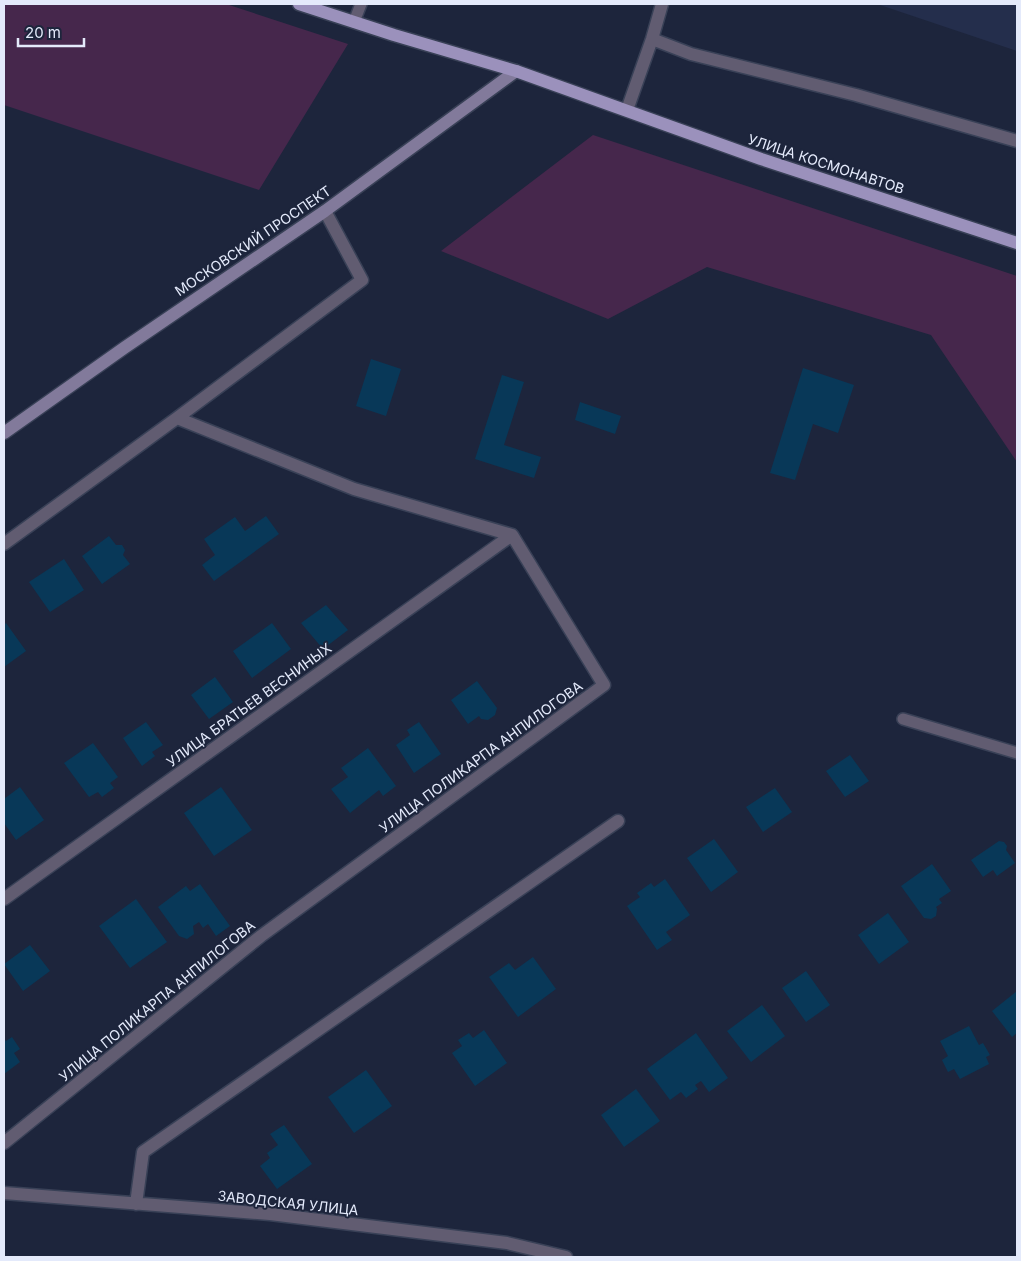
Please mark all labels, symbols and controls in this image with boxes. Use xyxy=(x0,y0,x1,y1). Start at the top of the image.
scale bar xyxy=(18,15,84,47)
text: 20 m xyxy=(25,23,61,42)
street label: УЛИЦА КОСМОНАВТОВ xyxy=(746,130,907,197)
street label: МОСКОВСКИЙ ПРОСПЕКТ xyxy=(171,181,334,299)
street label: УЛИЦА БРАТЬЕВ ВЕСНИНЫХ xyxy=(163,639,335,770)
street label: УЛИЦА ПОЛИКАРПА АНПИЛОГОВА xyxy=(376,677,586,836)
street label: УЛИЦА ПОЛИКАРПА АНПИЛОГОВА xyxy=(55,916,258,1085)
street label: ЗАВОДСКАЯ УЛИЦА xyxy=(217,1187,360,1218)

